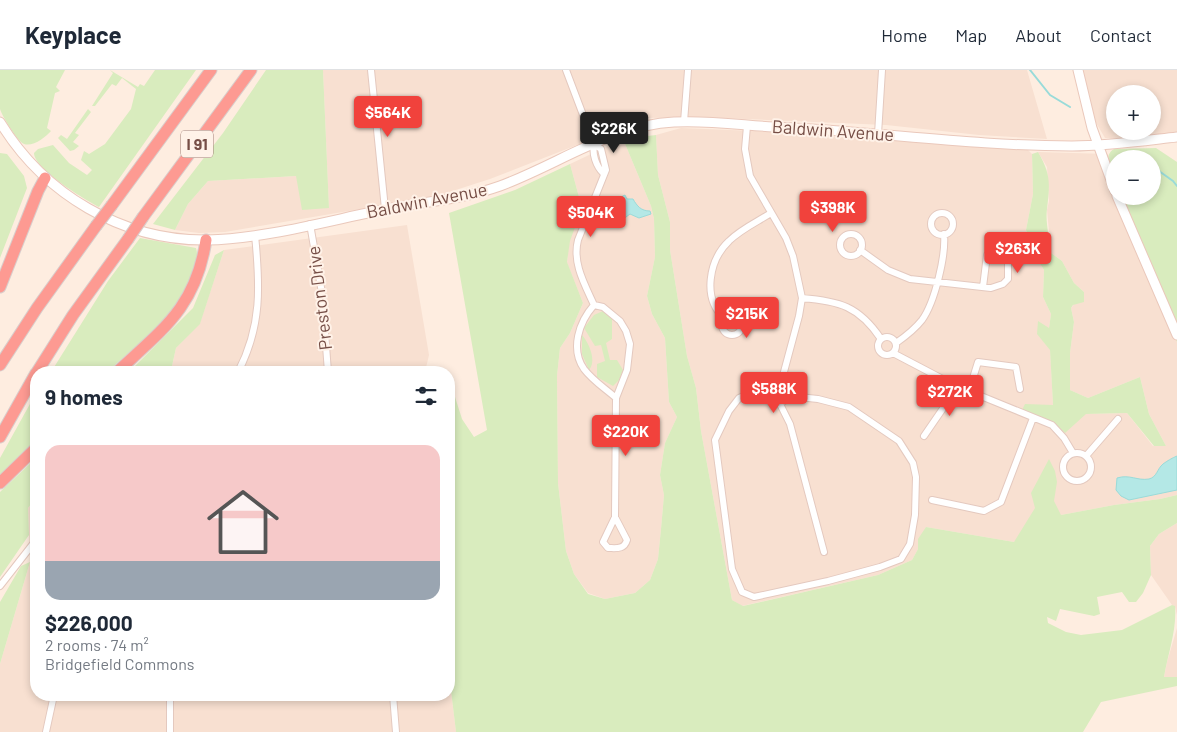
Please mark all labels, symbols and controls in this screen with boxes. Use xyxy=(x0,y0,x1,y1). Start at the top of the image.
text: Keyplace xyxy=(25,20,122,49)
text: Home xyxy=(881,24,927,46)
text: Map xyxy=(955,24,987,46)
text: About xyxy=(1015,24,1062,46)
text: Contact xyxy=(1090,24,1152,46)
map controls xyxy=(1106,85,1161,205)
button: + xyxy=(1106,85,1161,140)
pin: $564K xyxy=(353,96,423,138)
text: $564K xyxy=(365,102,411,121)
pin: $226K xyxy=(579,112,649,154)
street label: Baldwin Avenue xyxy=(771,115,895,145)
text: $226K xyxy=(591,118,637,137)
road number: I 91 xyxy=(181,131,213,158)
button: − xyxy=(1106,150,1161,205)
street label: Baldwin Avenue xyxy=(365,178,489,222)
pin: $398K xyxy=(798,190,868,233)
pin: $504K xyxy=(556,196,626,238)
text: $398K xyxy=(811,197,855,216)
text: $504K xyxy=(568,202,614,221)
pin: $263K xyxy=(983,232,1053,274)
text: $263K xyxy=(995,238,1041,257)
street label: Preston Drive xyxy=(302,245,336,351)
pin: $215K xyxy=(712,296,782,339)
text: $215K xyxy=(726,303,768,322)
pin: $588K xyxy=(739,372,809,414)
pin: $272K xyxy=(915,374,985,417)
text: $588K xyxy=(751,378,797,397)
text: $272K xyxy=(927,381,973,400)
icon: filters xyxy=(412,382,440,410)
text: 9 homes xyxy=(45,384,123,409)
pin: $220K xyxy=(591,414,661,457)
text: $220K xyxy=(603,421,649,440)
icon: home xyxy=(198,477,288,567)
text: $226,000 xyxy=(45,610,133,635)
text: 2 rooms · 74 m² xyxy=(45,635,149,654)
text: Bridgefield Commons xyxy=(45,654,195,673)

